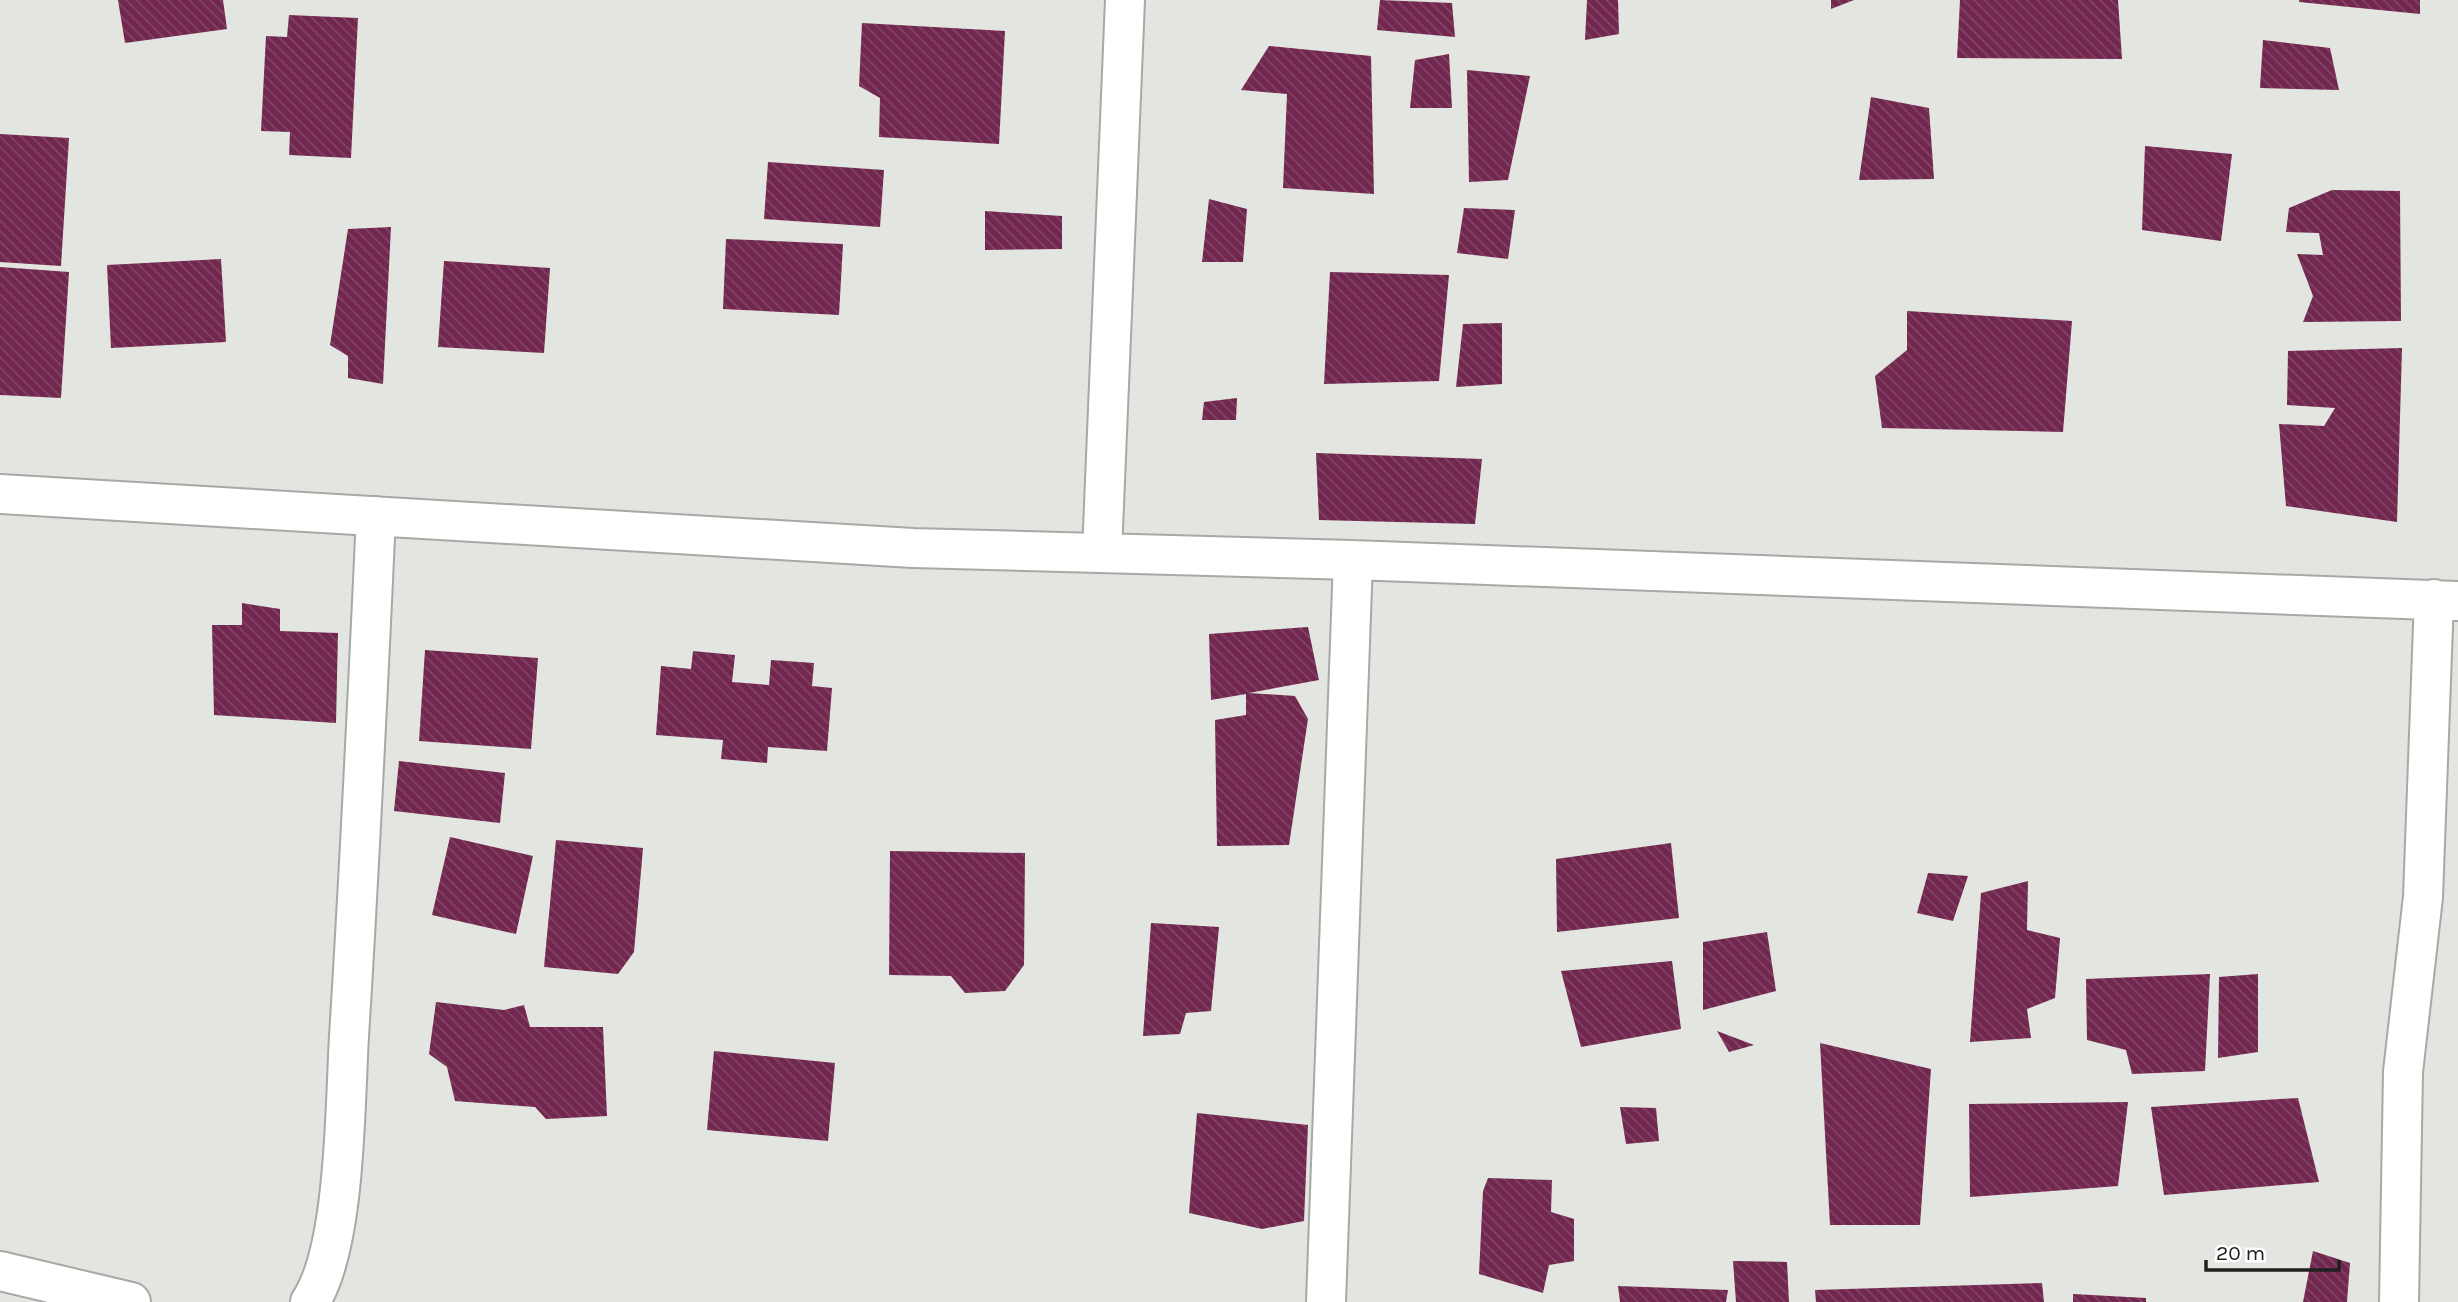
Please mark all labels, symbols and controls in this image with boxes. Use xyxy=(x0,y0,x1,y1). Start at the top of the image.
scale bar xyxy=(2206,1228,2339,1272)
text: 20 m xyxy=(2216,1241,2265,1265)

